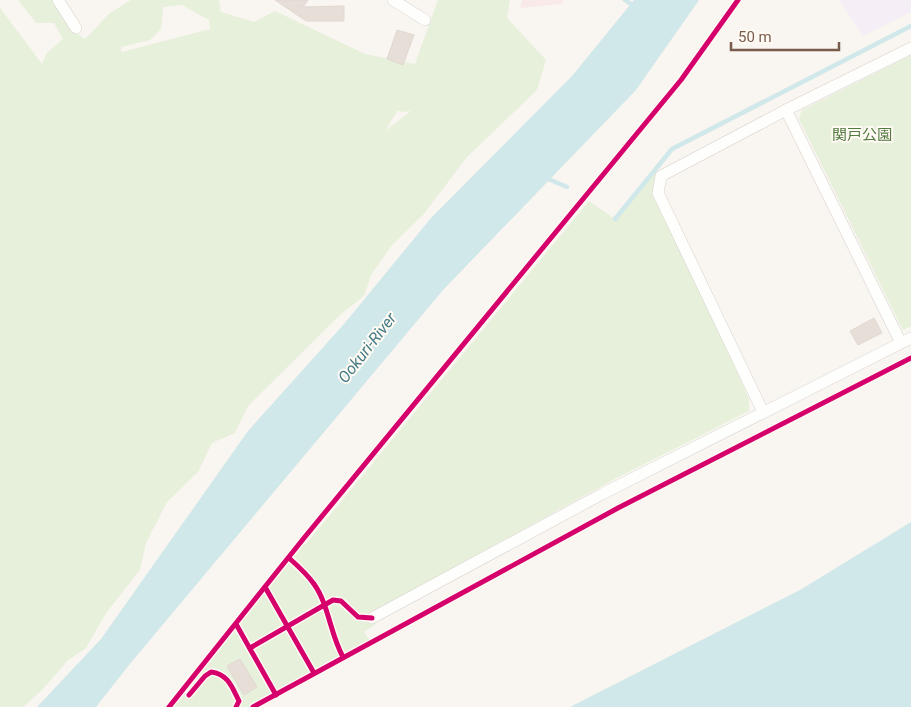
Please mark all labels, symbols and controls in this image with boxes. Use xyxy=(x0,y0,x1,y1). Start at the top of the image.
scale bar xyxy=(731,20,838,52)
text: 50 m xyxy=(738,28,772,46)
park label: 関戸公園 xyxy=(832,126,892,144)
water label: Ookuri-River xyxy=(334,309,401,387)

